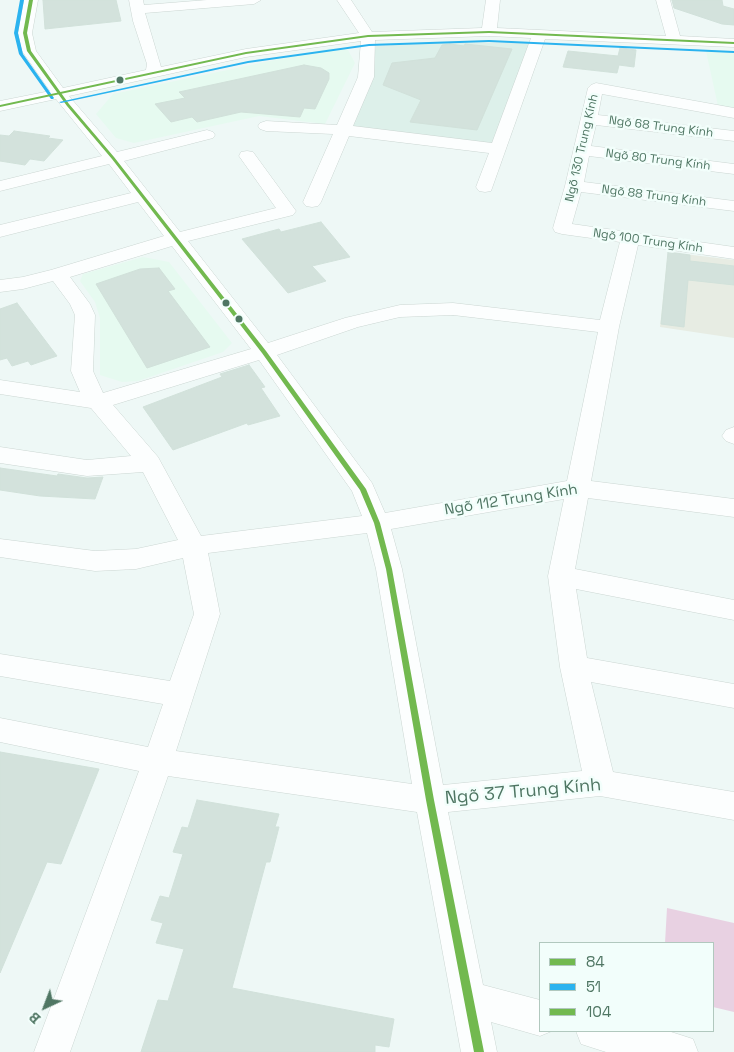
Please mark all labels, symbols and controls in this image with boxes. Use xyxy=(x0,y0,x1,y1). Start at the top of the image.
unlabelled marker xyxy=(115,75,125,85)
street label: Ngõ 130 Trung Kính xyxy=(563,93,601,203)
street label: Ngõ 68 Trung Kính xyxy=(608,113,714,141)
street label: Ngõ 80 Trung Kính xyxy=(605,146,711,174)
street label: Ngõ 88 Trung Kính xyxy=(601,182,707,210)
street label: Ngõ 100 Trung Kính xyxy=(592,226,704,256)
unlabelled marker xyxy=(221,298,231,308)
unlabelled marker xyxy=(234,314,244,324)
street label: Ngõ 112 Trung Kính xyxy=(443,481,579,519)
street label: Ngõ 37 Trung Kính xyxy=(444,774,602,810)
legend xyxy=(539,942,714,1032)
text: 84 xyxy=(586,952,605,971)
text: 51 xyxy=(586,977,601,996)
north arrow xyxy=(20,982,70,1032)
text: 104 xyxy=(586,1002,611,1021)
text: B xyxy=(25,1008,44,1028)

